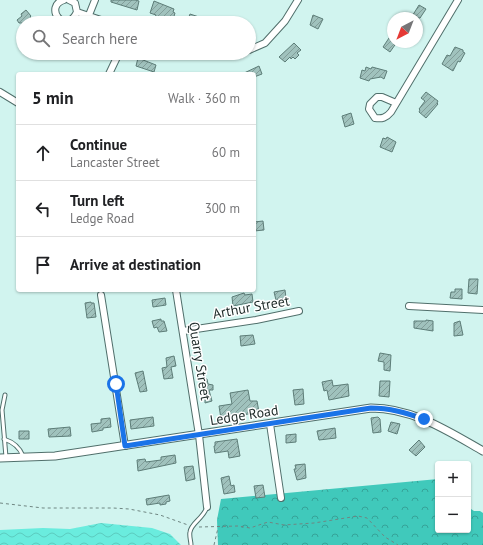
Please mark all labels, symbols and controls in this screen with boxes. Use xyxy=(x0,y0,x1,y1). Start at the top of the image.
north arrow xyxy=(387,12,423,48)
search box xyxy=(16,16,256,60)
icon: search xyxy=(30,27,52,49)
text: Search here xyxy=(62,29,138,48)
text: 5 min xyxy=(32,87,73,109)
text: Walk · 360 m xyxy=(168,90,240,107)
text: Continue xyxy=(70,135,127,154)
icon: ahead xyxy=(32,142,54,164)
text: 60 m xyxy=(212,144,240,161)
text: Lancaster Street xyxy=(70,154,160,171)
text: Turn left xyxy=(70,191,124,210)
icon: left xyxy=(32,198,54,220)
text: 300 m xyxy=(205,200,240,217)
text: Ledge Road xyxy=(70,210,134,227)
icon: arrive xyxy=(32,254,54,276)
text: Arrive at destination xyxy=(70,255,201,274)
street label: Arthur Street xyxy=(211,291,291,323)
street label: Quarry Street xyxy=(185,321,215,402)
route start xyxy=(107,375,125,393)
street label: Ledge Road xyxy=(208,401,280,429)
route end xyxy=(415,410,433,428)
map controls xyxy=(435,461,471,533)
button: + xyxy=(435,461,471,497)
button: − xyxy=(435,497,471,533)

